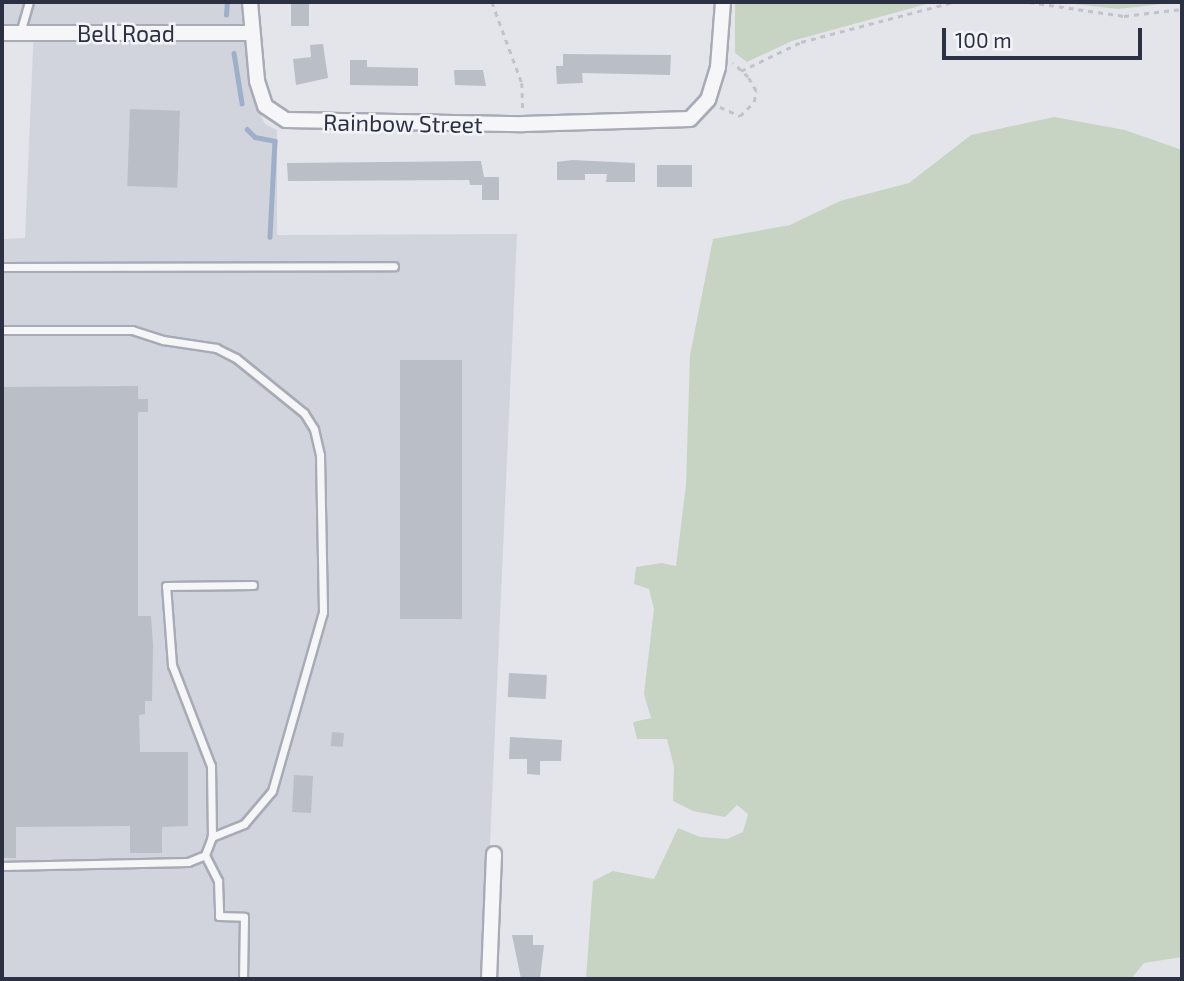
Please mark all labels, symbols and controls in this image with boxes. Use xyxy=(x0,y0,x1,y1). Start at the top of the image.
scale bar xyxy=(946,14,1146,58)
street label: Bell Road xyxy=(77,19,175,47)
text: 100 m xyxy=(955,27,1012,52)
street label: Rainbow Street xyxy=(323,108,483,138)

